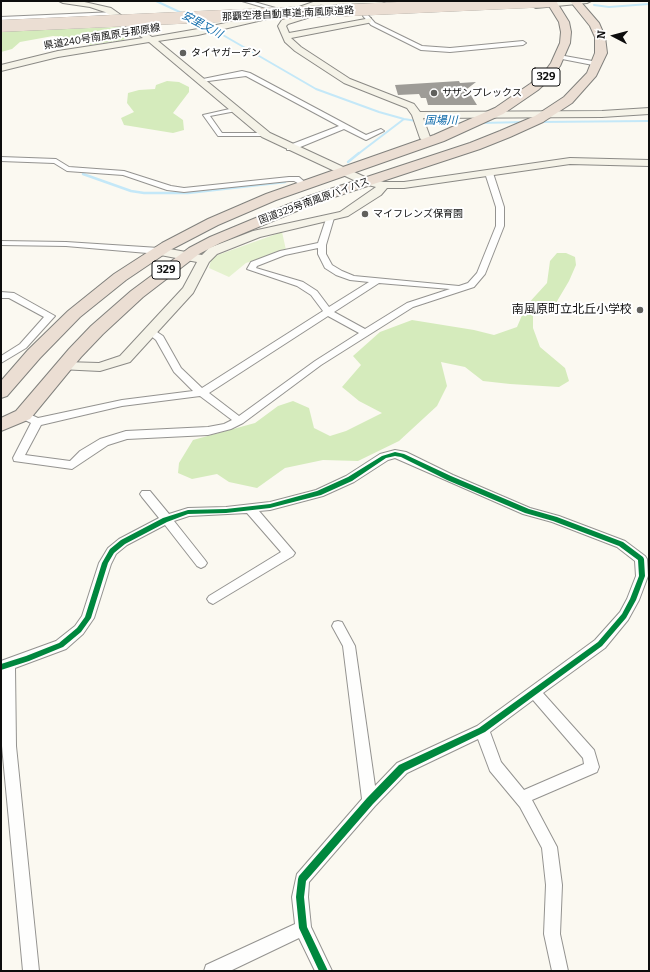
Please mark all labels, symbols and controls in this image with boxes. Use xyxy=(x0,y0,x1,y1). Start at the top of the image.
street label: 那覇空港自動車道;南風原道路 xyxy=(222,5,354,23)
water label: 安里又川 xyxy=(179,9,225,41)
north arrow xyxy=(594,16,634,56)
street label: 県道240号南風原与那原線 xyxy=(43,22,161,52)
text: N xyxy=(595,30,608,40)
place label: タイヤガーデン xyxy=(191,47,261,59)
marker: タイヤガーデン xyxy=(178,48,188,58)
road number: 329 xyxy=(532,68,560,86)
place label: サザンプレックス xyxy=(442,87,522,99)
marker: サザンプレックス xyxy=(429,88,439,98)
water label: 国場川 xyxy=(425,114,457,128)
street label: 国道329号南風原バイパス xyxy=(257,175,371,227)
place label: マイフレンズ保育園 xyxy=(373,208,463,220)
marker: マイフレンズ保育園 xyxy=(360,209,370,219)
road number: 329 xyxy=(152,261,180,279)
place label: 南風原町立北丘小学校 xyxy=(512,303,632,317)
marker: 南風原町立北丘小学校 xyxy=(635,305,645,315)

